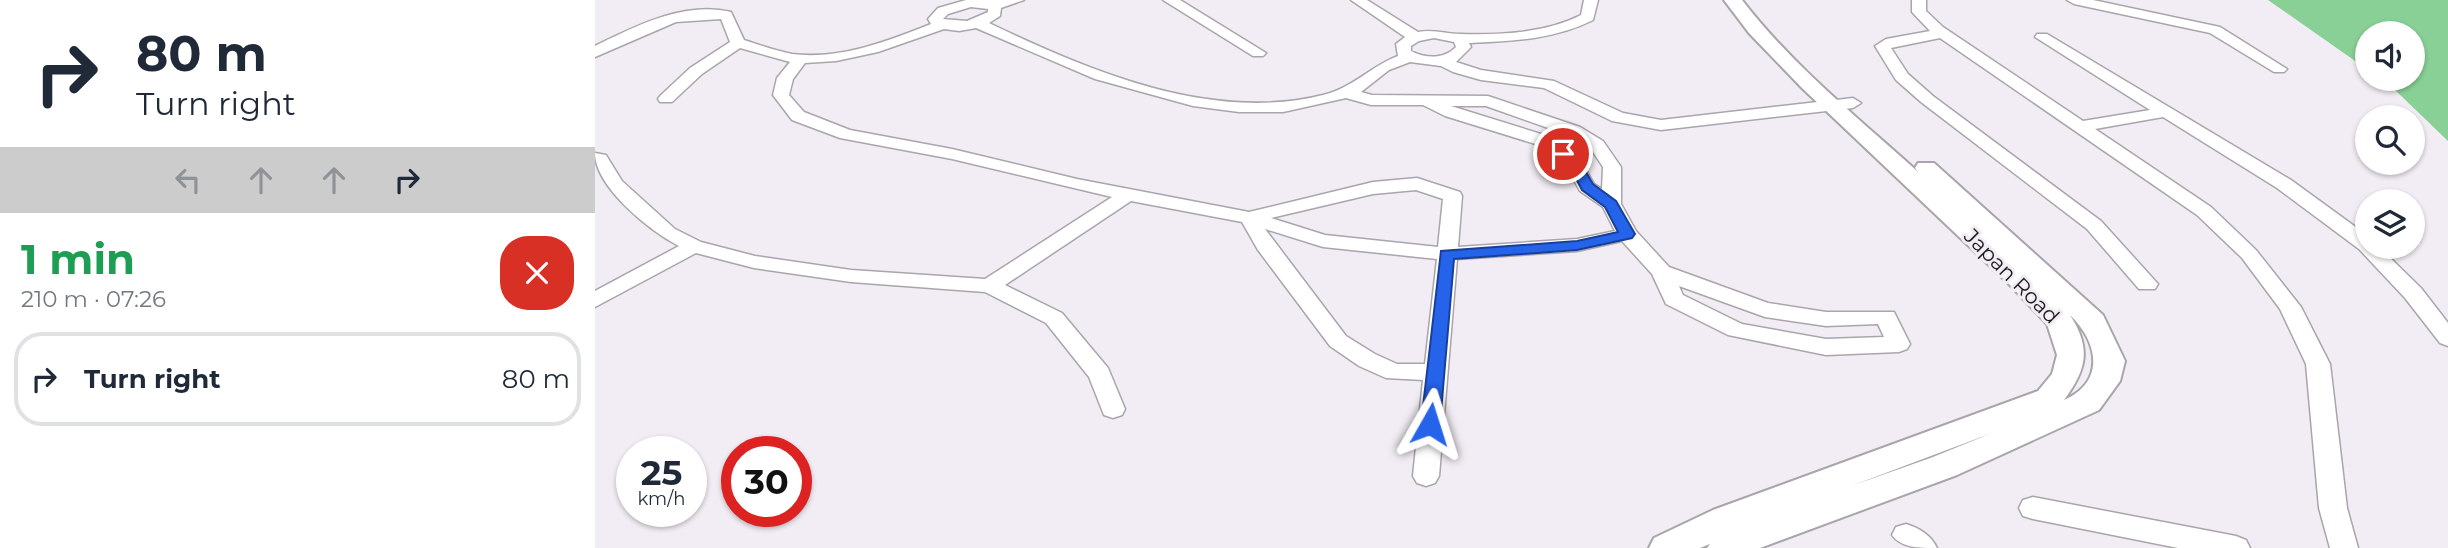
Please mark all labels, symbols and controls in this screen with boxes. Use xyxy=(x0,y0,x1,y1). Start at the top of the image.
map controls xyxy=(2355,21,2425,259)
button: sound xyxy=(2355,21,2425,91)
text: 80 m xyxy=(136,24,267,83)
icon: right xyxy=(21,28,112,119)
text: Turn right xyxy=(136,84,296,123)
button: search xyxy=(2355,105,2425,175)
pin xyxy=(1533,124,1593,184)
icon: arrive xyxy=(1544,135,1582,173)
icon: left xyxy=(169,161,207,199)
icon: ahead xyxy=(242,161,280,199)
icon: ahead xyxy=(315,161,353,199)
icon: right xyxy=(388,161,426,199)
button: layers xyxy=(2355,189,2425,259)
street label: Japan Road xyxy=(1959,223,2065,329)
text: 1 min xyxy=(21,233,135,285)
button: close xyxy=(500,236,574,310)
text: 210 m · 07:26 xyxy=(21,285,166,313)
icon: right xyxy=(25,360,63,398)
text: Turn right xyxy=(84,363,220,395)
text: 80 m xyxy=(502,363,570,395)
position arrow xyxy=(1393,387,1467,461)
speed limit sign: 30 xyxy=(721,436,812,527)
text: 25 xyxy=(641,451,682,494)
text: km/h xyxy=(637,488,686,510)

